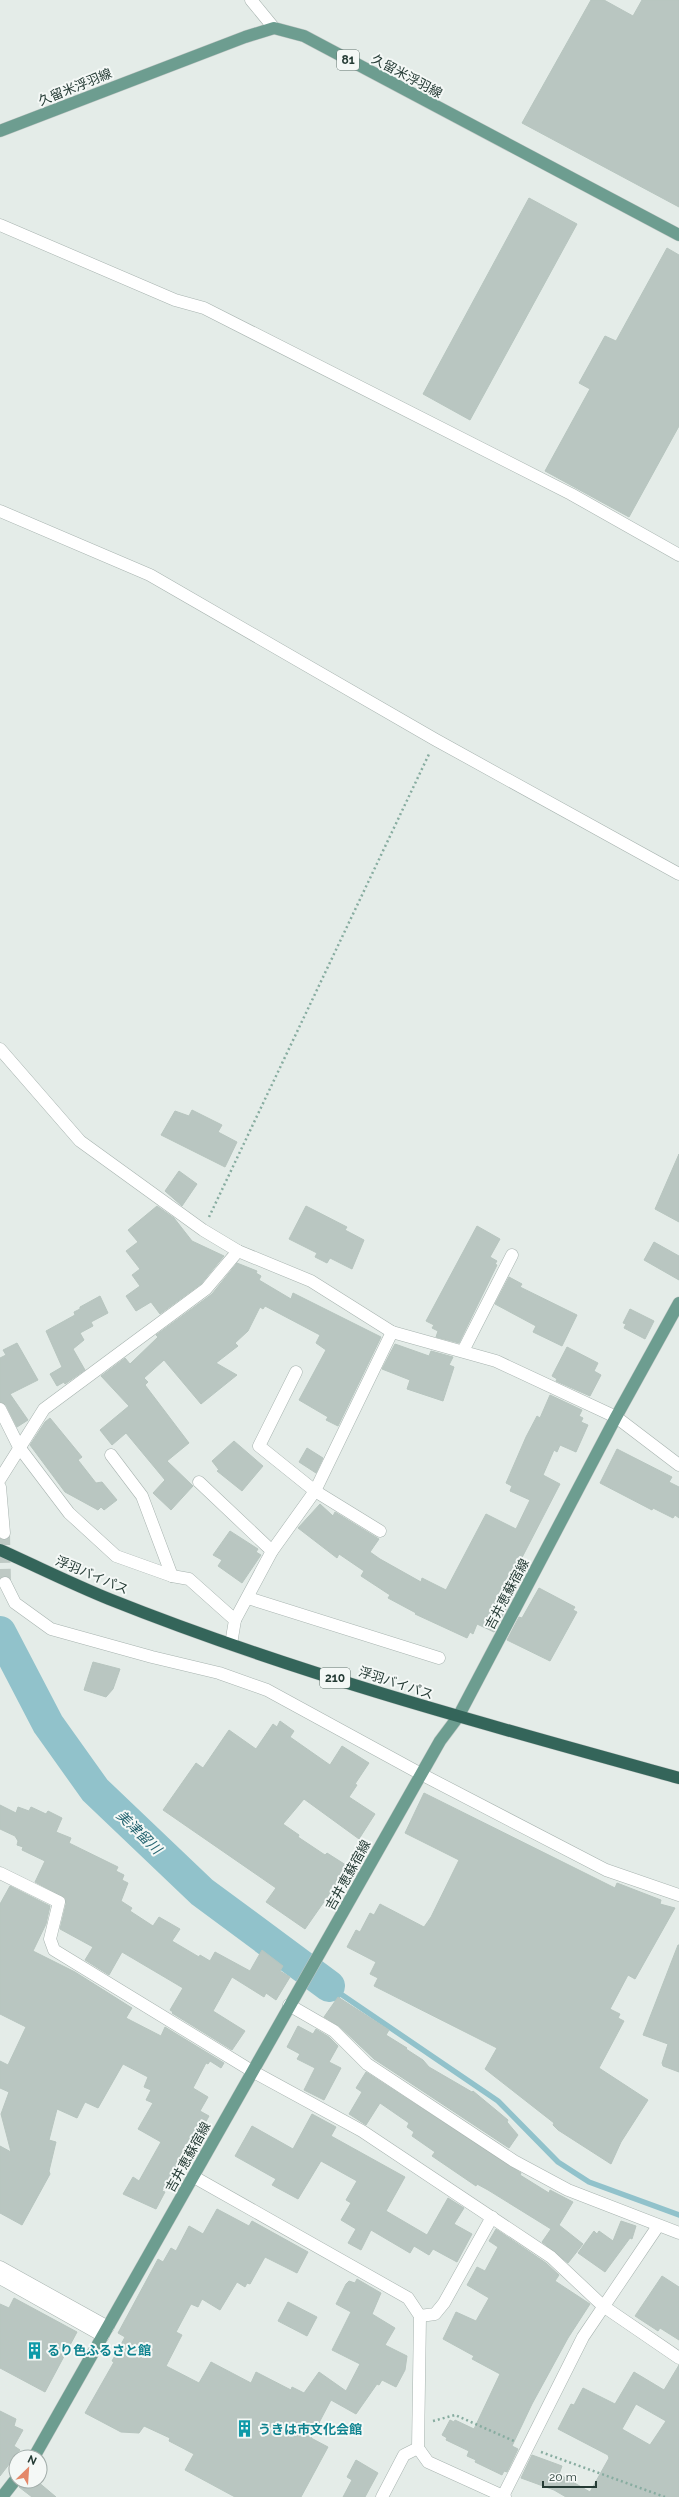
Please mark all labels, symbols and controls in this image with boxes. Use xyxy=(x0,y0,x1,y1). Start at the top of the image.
road number: 81 xyxy=(337,50,359,70)
street label: 久留米浮羽線 xyxy=(369,51,445,101)
street label: 久留米浮羽線 xyxy=(36,65,114,109)
street label: 浮羽バイパス xyxy=(53,1553,131,1597)
street label: 吉井恵蘇宿線 xyxy=(482,1556,532,1632)
street label: 浮羽バイパス xyxy=(357,1664,435,1702)
road number: 210 xyxy=(320,1668,350,1688)
water label: 美津留川 xyxy=(113,1807,166,1859)
street label: 吉井恵蘇宿線 xyxy=(323,1837,373,1913)
street label: 吉井恵蘇宿線 xyxy=(163,2119,213,2195)
building icon: るり色ふるさと館 xyxy=(24,2340,44,2360)
place label: るり色ふるさと館 xyxy=(47,2343,151,2358)
building icon: うきは市文化会館 xyxy=(235,2419,255,2439)
place label: うきは市文化会館 xyxy=(258,2422,362,2437)
north arrow xyxy=(8,2449,48,2489)
text: N xyxy=(25,2453,39,2468)
scale bar xyxy=(543,2463,596,2489)
text: 20 m xyxy=(549,2470,577,2484)

